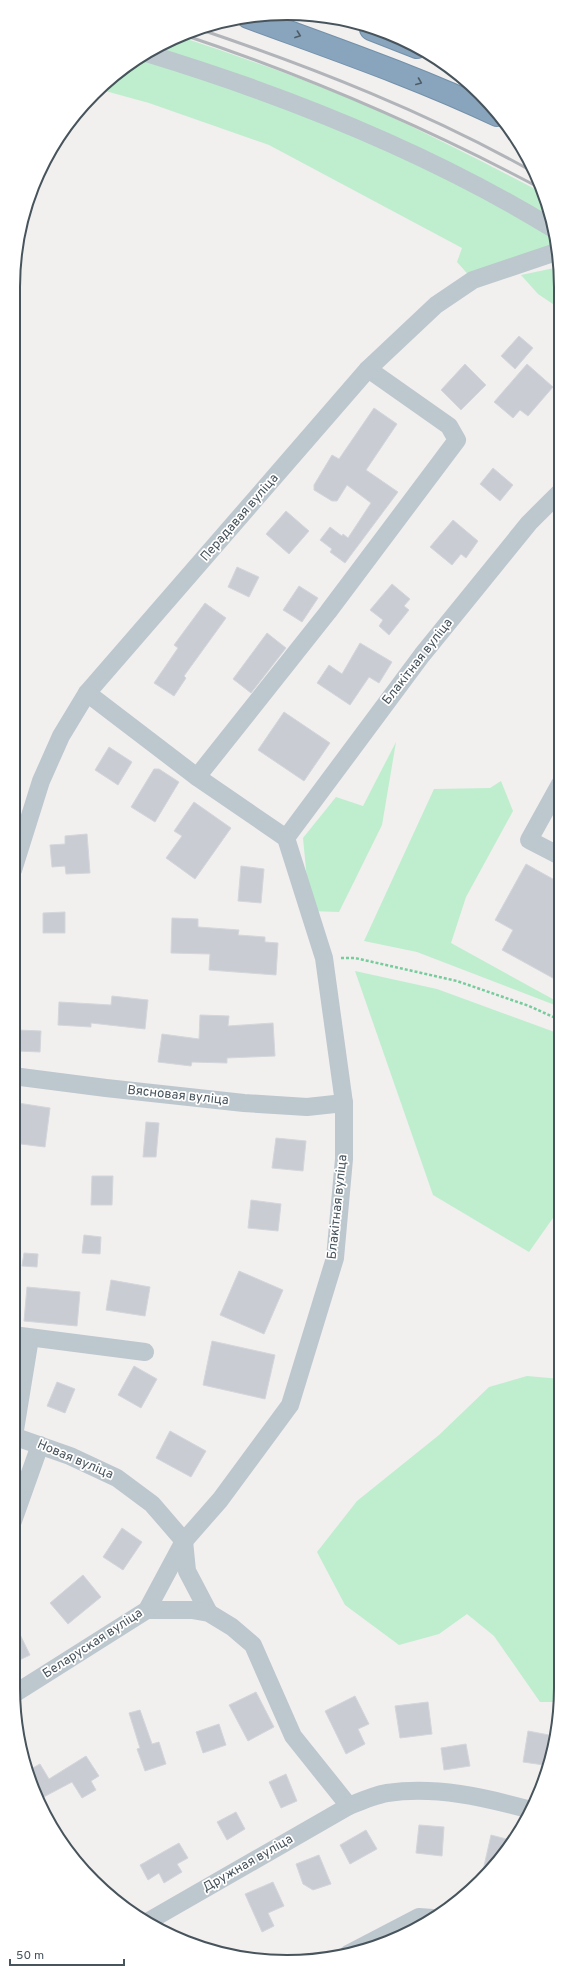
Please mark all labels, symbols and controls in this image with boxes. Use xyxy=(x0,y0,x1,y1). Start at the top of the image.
one-way arrow xyxy=(295,31,302,39)
one-way arrow xyxy=(416,78,423,86)
street label: Перадавая вуліца xyxy=(198,471,282,565)
street label: Блакітная вуліца xyxy=(379,616,457,708)
street label: Вясновая вуліца xyxy=(126,1083,230,1109)
street label: Блакітная вуліца xyxy=(325,1154,351,1260)
street label: Новая вуліца xyxy=(35,1437,115,1483)
street label: Беларуская вуліца xyxy=(40,1606,146,1682)
street label: Дружная вуліца xyxy=(200,1832,296,1896)
scale bar xyxy=(10,1941,124,1967)
text: 50 m xyxy=(16,1948,44,1964)

